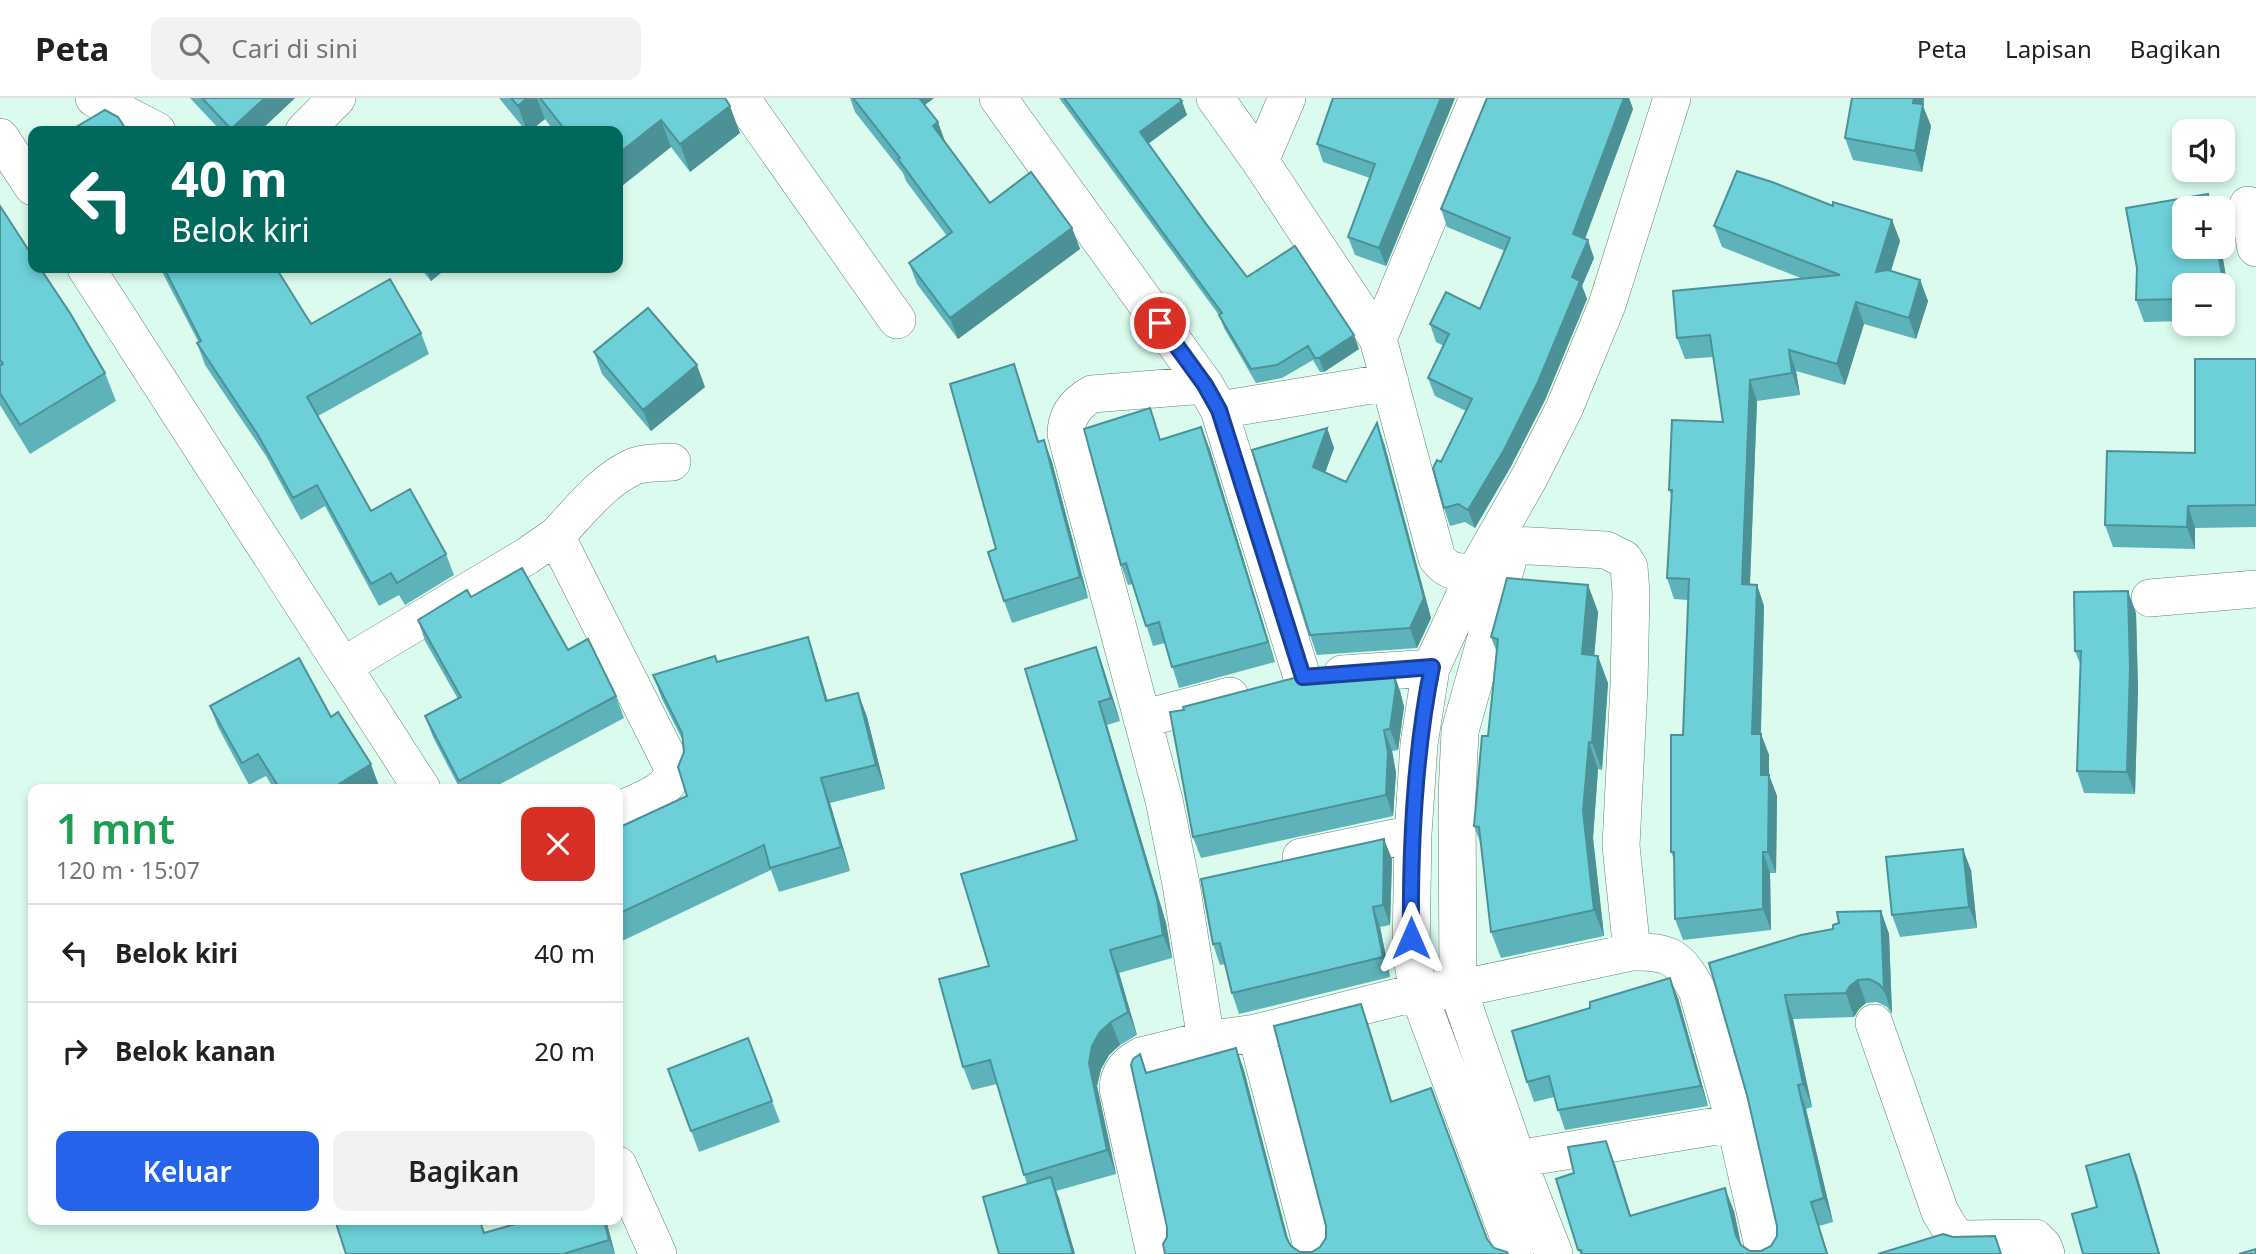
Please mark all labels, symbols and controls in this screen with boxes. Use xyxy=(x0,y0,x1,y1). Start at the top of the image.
search box xyxy=(151,17,641,80)
text: Peta xyxy=(35,26,109,71)
icon: search xyxy=(175,29,213,67)
text: Cari di sini xyxy=(231,30,358,66)
text: Peta xyxy=(1917,32,1967,65)
text: Lapisan xyxy=(2005,32,2092,65)
text: Bagikan xyxy=(2130,32,2221,65)
map controls xyxy=(2172,119,2235,336)
button: sound xyxy=(2172,119,2235,182)
text: 40 m xyxy=(171,145,288,211)
icon: left xyxy=(56,154,147,245)
button: + xyxy=(2172,196,2235,259)
text: Belok kiri xyxy=(171,208,310,251)
button: − xyxy=(2172,273,2235,336)
pin xyxy=(1130,293,1190,353)
icon: arrive xyxy=(1141,304,1179,342)
text: 1 mnt xyxy=(56,799,175,856)
button: close xyxy=(521,807,595,881)
text: 120 m · 15:07 xyxy=(56,854,200,886)
position arrow xyxy=(1374,901,1448,975)
icon: left xyxy=(56,934,94,972)
text: Belok kiri xyxy=(115,935,238,971)
text: 40 m xyxy=(534,935,595,971)
icon: right xyxy=(56,1032,94,1070)
text: Belok kanan xyxy=(115,1033,276,1069)
text: 20 m xyxy=(534,1033,595,1069)
button: Keluar xyxy=(56,1131,319,1211)
button: Bagikan xyxy=(333,1131,595,1211)

